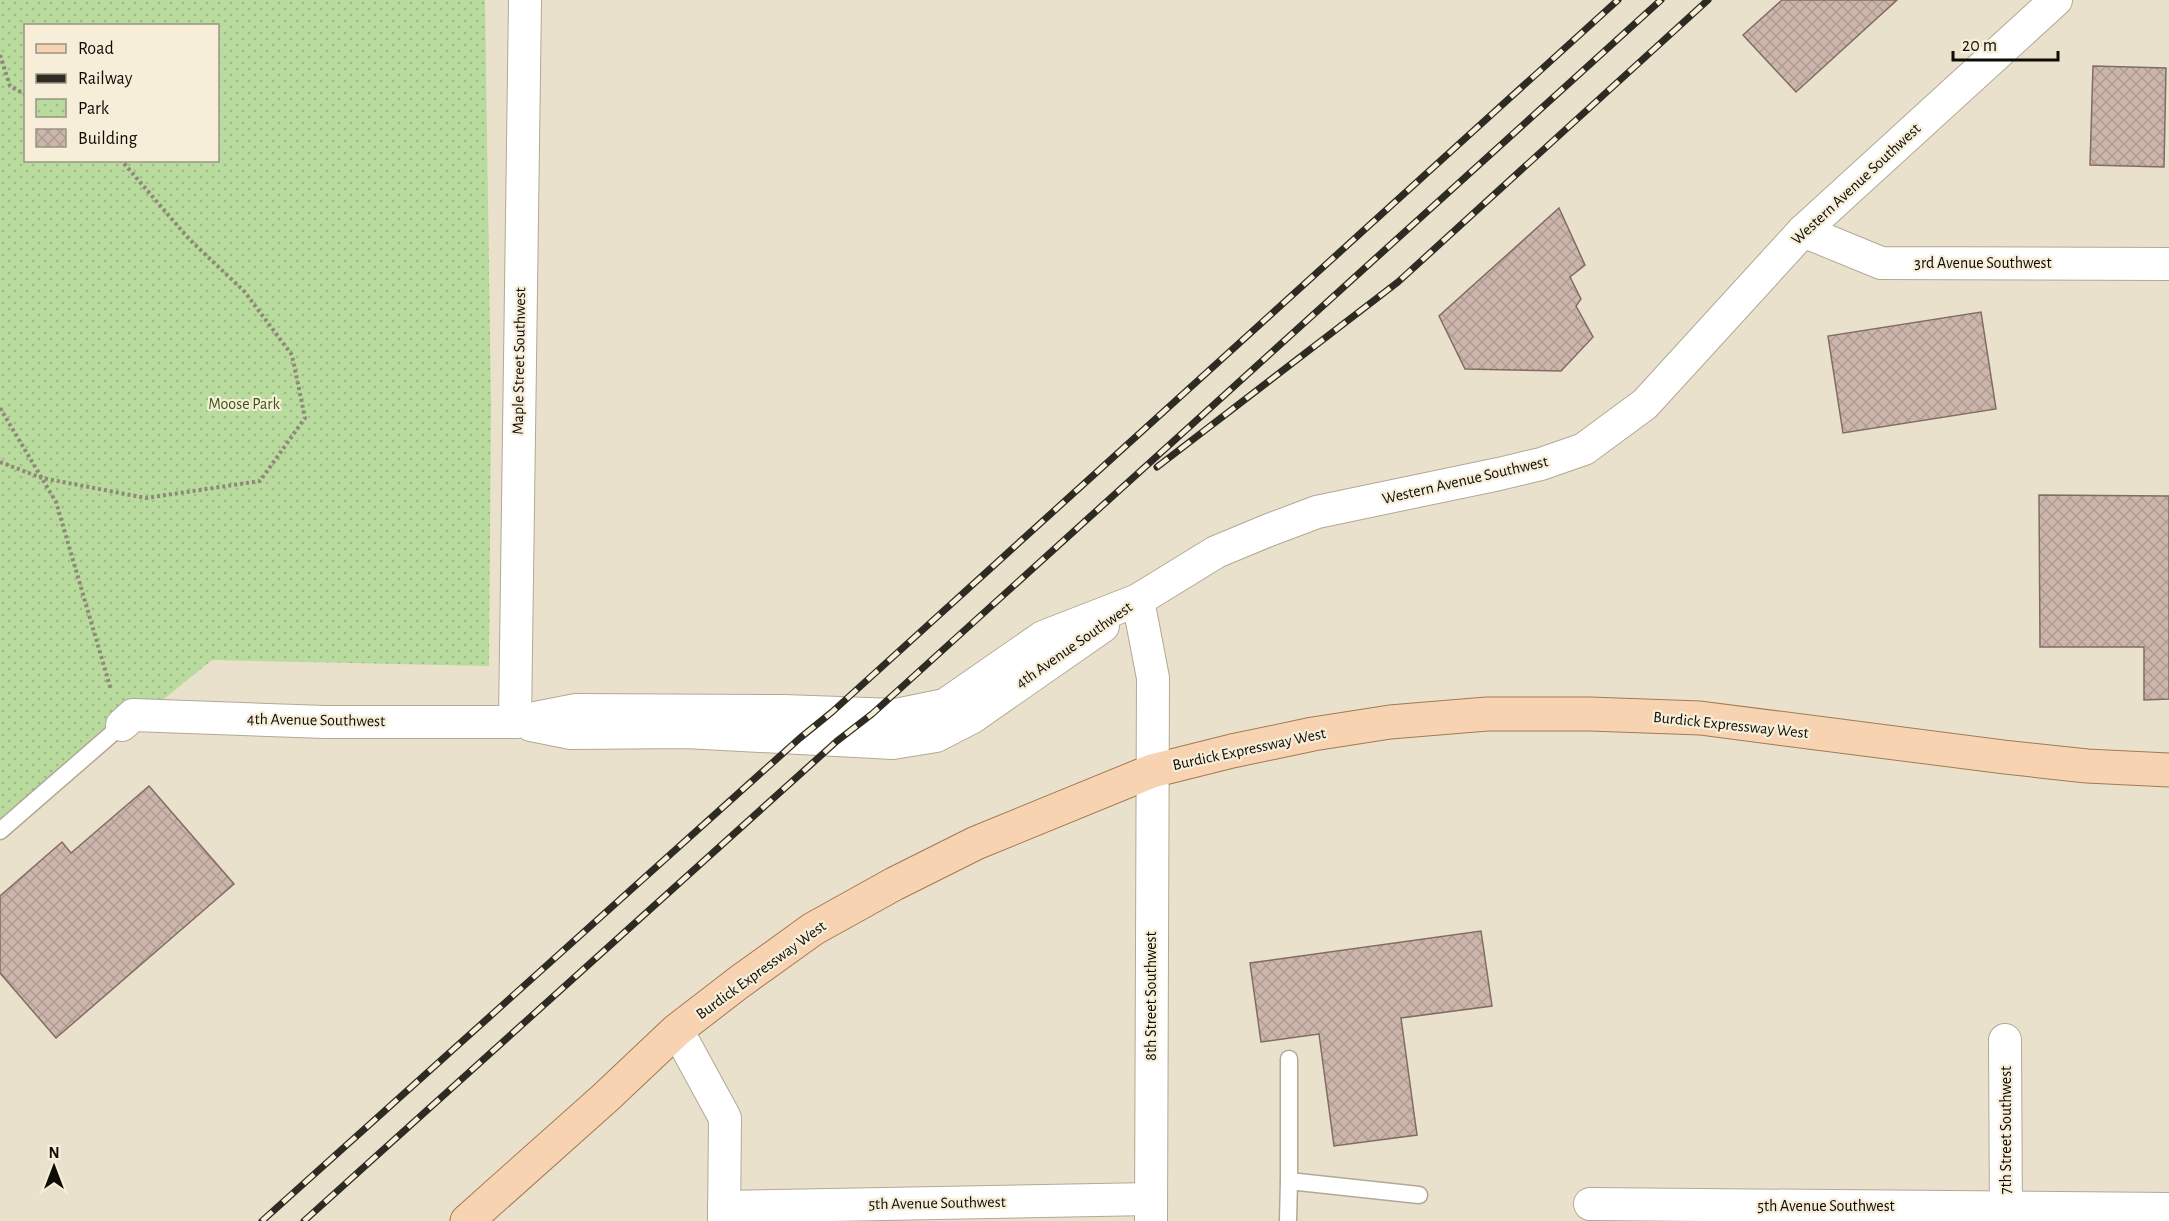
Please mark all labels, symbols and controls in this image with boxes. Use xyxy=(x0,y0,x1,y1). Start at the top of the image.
legend xyxy=(24,24,219,162)
scale bar xyxy=(1953,24,2058,62)
text: 20 m xyxy=(1962,37,1997,55)
text: Road xyxy=(78,40,114,58)
text: Railway xyxy=(78,70,133,88)
text: Park xyxy=(78,100,110,118)
street label: Western Avenue Southwest xyxy=(1788,120,1924,248)
text: Building xyxy=(78,130,138,148)
street label: 3rd Avenue Southwest xyxy=(1914,255,2052,271)
street label: Maple Street Southwest xyxy=(510,287,528,435)
park label: Moose Park xyxy=(208,396,280,412)
street label: Western Avenue Southwest xyxy=(1380,453,1550,507)
street label: 4th Avenue Southwest xyxy=(1013,599,1135,691)
street label: Burdick Expressway West xyxy=(1652,709,1810,742)
street label: 4th Avenue Southwest xyxy=(247,711,385,729)
street label: Burdick Expressway West xyxy=(1171,725,1327,774)
street label: Burdick Expressway West xyxy=(693,918,829,1023)
street label: 8th Street Southwest xyxy=(1143,931,1159,1061)
street label: 7th Street Southwest xyxy=(1998,1066,2014,1194)
north arrow xyxy=(24,1137,84,1197)
text: N xyxy=(48,1145,60,1161)
street label: 5th Avenue Southwest xyxy=(868,1194,1006,1212)
street label: 5th Avenue Southwest xyxy=(1757,1198,1895,1214)

